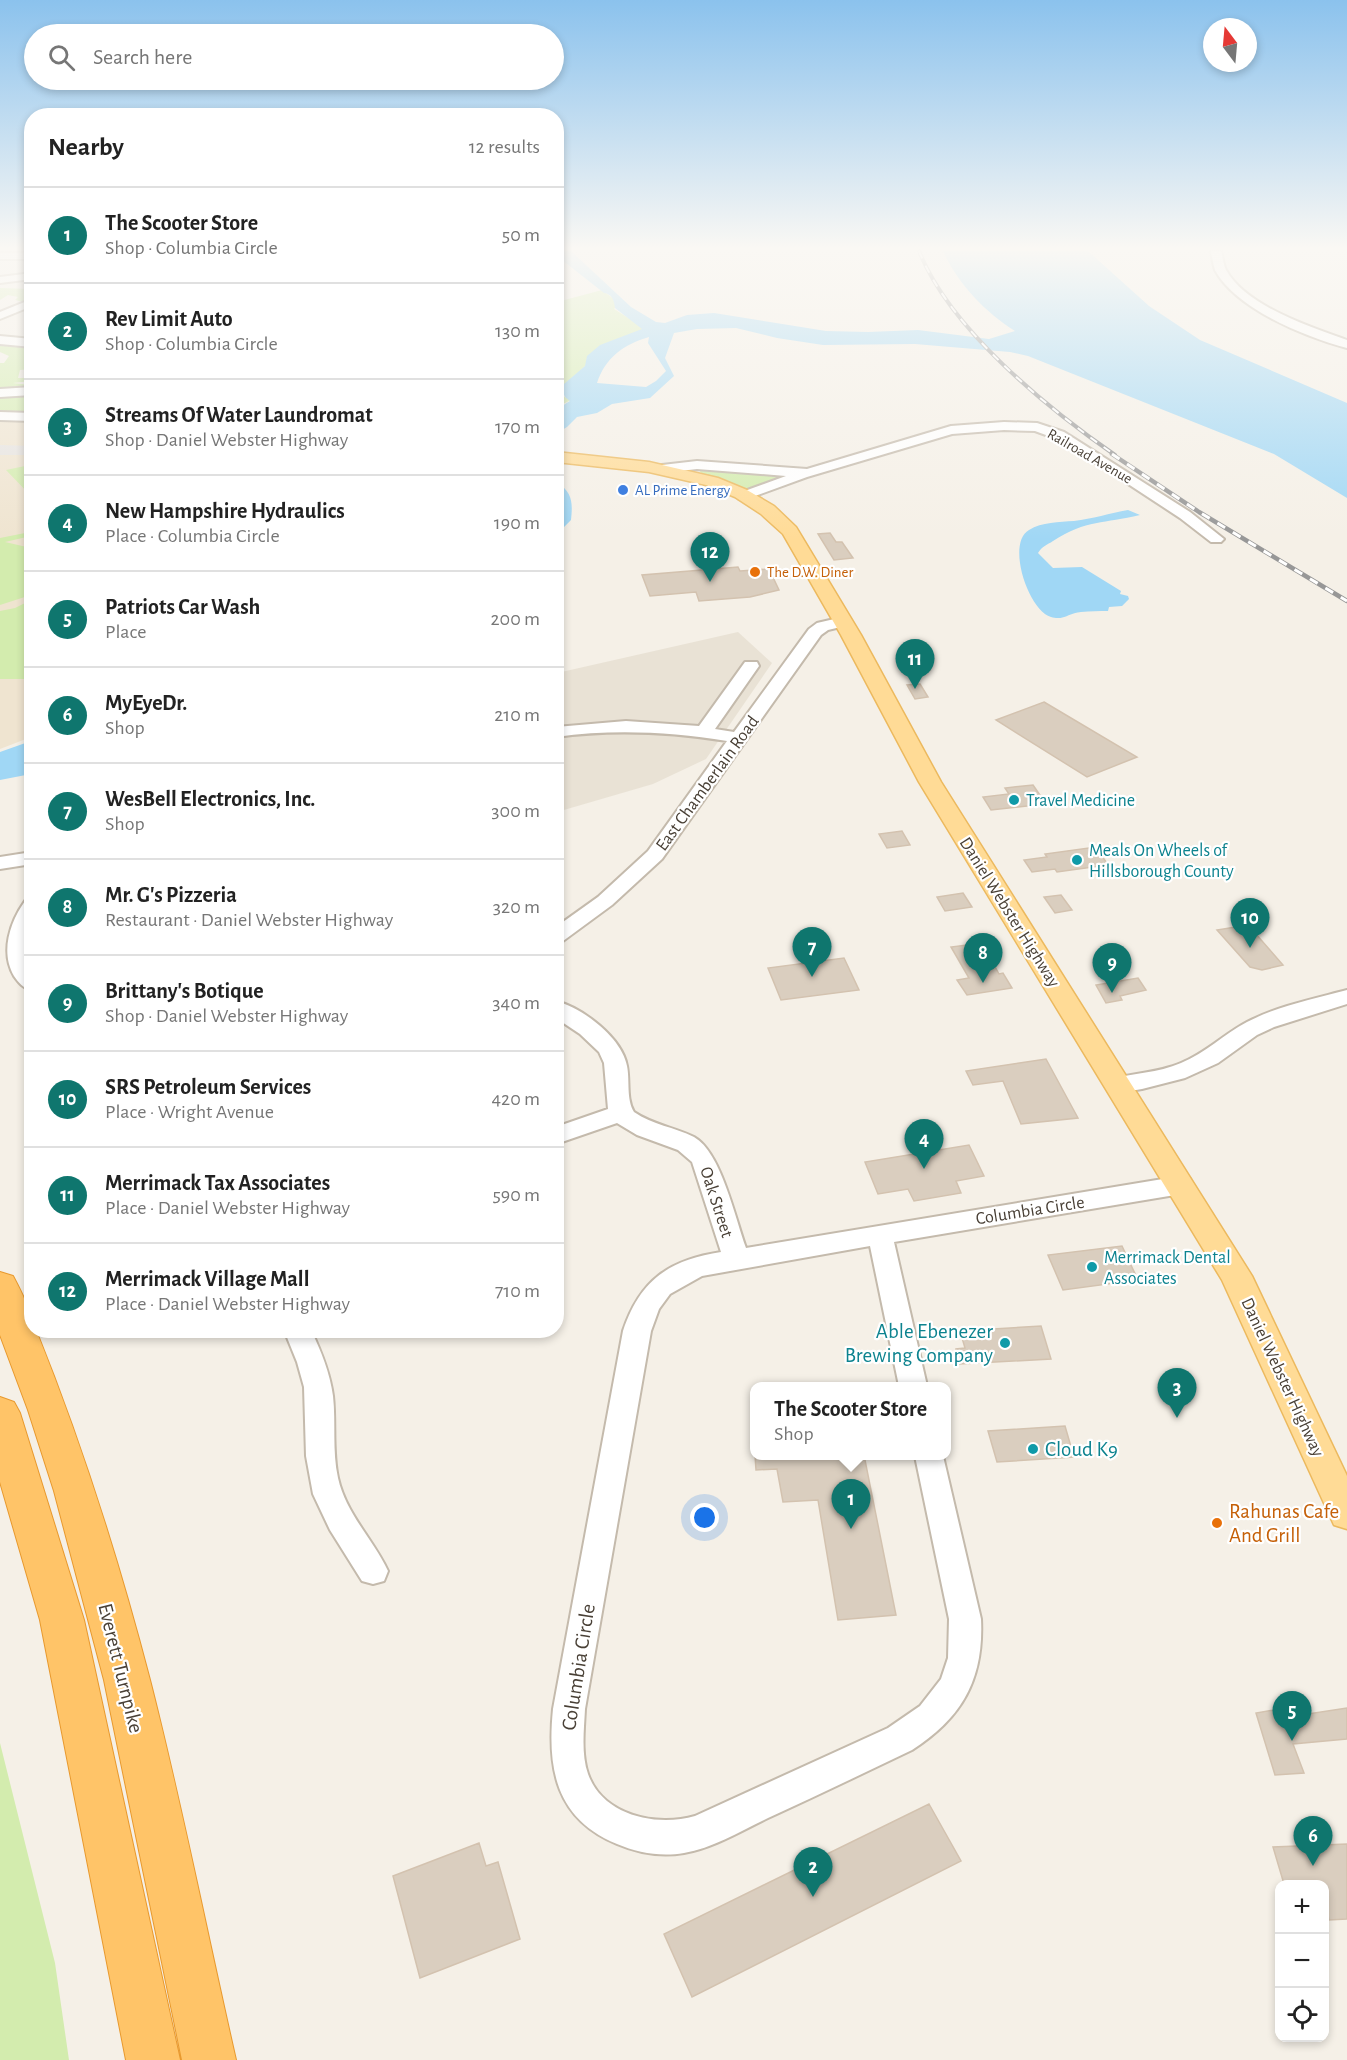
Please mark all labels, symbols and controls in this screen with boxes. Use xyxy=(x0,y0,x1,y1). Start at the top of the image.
north arrow xyxy=(1203,18,1257,72)
search box xyxy=(24,24,564,90)
icon: search xyxy=(45,41,78,74)
text: Search here xyxy=(93,46,192,68)
text: Nearby xyxy=(48,134,124,160)
text: 12 results xyxy=(469,137,540,157)
text: The Scooter Store xyxy=(105,212,258,234)
text: 1 xyxy=(64,225,71,245)
text: 50 m xyxy=(502,225,540,245)
text: Shop · Columbia Circle xyxy=(105,238,278,258)
text: Rev Limit Auto xyxy=(105,308,233,330)
text: 2 xyxy=(63,321,72,341)
text: 130 m xyxy=(495,321,540,341)
text: Shop · Columbia Circle xyxy=(105,334,278,354)
text: Streams Of Water Laundromat xyxy=(105,404,373,426)
text: 3 xyxy=(63,417,72,437)
text: 170 m xyxy=(495,417,540,437)
street label: Railroad Avenue xyxy=(1045,426,1135,487)
text: Shop · Daniel Webster Highway xyxy=(105,430,348,450)
marker: AL Prime Energy xyxy=(616,483,630,497)
place label: AL Prime Energy xyxy=(635,483,731,498)
text: New Hampshire Hydraulics xyxy=(105,500,345,522)
text: 4 xyxy=(62,513,73,533)
text: 190 m xyxy=(494,513,540,533)
text: Place · Columbia Circle xyxy=(105,526,280,546)
pin: 12 xyxy=(690,532,730,582)
marker: The D.W. Diner xyxy=(748,565,762,579)
place label: The D.W. Diner xyxy=(767,565,853,580)
text: Patriots Car Wash xyxy=(105,596,260,618)
text: 5 xyxy=(63,609,72,629)
text: 200 m xyxy=(490,609,540,629)
text: Place xyxy=(105,622,146,642)
pin: 11 xyxy=(896,640,934,689)
text: MyEyeDr. xyxy=(105,692,187,714)
text: 6 xyxy=(63,705,72,725)
text: 210 m xyxy=(494,705,540,725)
street label: East Chamberlain Road xyxy=(653,713,763,854)
text: Shop xyxy=(105,718,145,738)
text: WesBell Electronics, Inc. xyxy=(105,788,315,810)
place label: Travel Medicine xyxy=(1026,792,1135,810)
marker: Travel Medicine xyxy=(1007,793,1021,807)
text: 7 xyxy=(63,801,72,821)
text: 300 m xyxy=(491,801,540,821)
text: Shop xyxy=(105,814,145,834)
street label: Daniel Webster Highway xyxy=(956,834,1063,991)
place label: Meals On Wheels of Hillsborough County xyxy=(1089,842,1234,881)
marker: Meals On Wheels of Hillsborough County xyxy=(1070,853,1084,867)
text: Mr. G's Pizzeria xyxy=(105,884,237,906)
text: 8 xyxy=(63,897,72,917)
text: 320 m xyxy=(493,897,540,917)
pin: 10 xyxy=(1230,898,1270,948)
text: Restaurant · Daniel Webster Highway xyxy=(105,910,393,930)
pin: 7 xyxy=(792,928,832,977)
pin: 8 xyxy=(964,934,1002,983)
pin: 9 xyxy=(1092,944,1132,993)
text: Brittany's Botique xyxy=(105,980,264,1002)
text: 9 xyxy=(63,993,72,1013)
text: 340 m xyxy=(492,993,540,1013)
text: Shop · Daniel Webster Highway xyxy=(105,1006,348,1026)
text: SRS Petroleum Services xyxy=(105,1076,311,1098)
text: 10 xyxy=(59,1089,76,1109)
text: 420 m xyxy=(491,1089,540,1109)
text: Place · Wright Avenue xyxy=(105,1102,274,1122)
pin: 4 xyxy=(904,1120,944,1169)
street label: Oak Street xyxy=(696,1165,736,1240)
text: Merrimack Tax Associates xyxy=(105,1172,330,1194)
text: 11 xyxy=(60,1185,75,1205)
text: 590 m xyxy=(492,1185,540,1205)
street label: Columbia Circle xyxy=(975,1194,1086,1228)
text: Place · Daniel Webster Highway xyxy=(105,1198,350,1218)
place label: Merrimack Dental Associates xyxy=(1104,1249,1231,1288)
marker: Merrimack Dental Associates xyxy=(1085,1260,1099,1274)
text: Merrimack Village Mall xyxy=(105,1268,309,1290)
text: 12 xyxy=(59,1281,76,1301)
text: 710 m xyxy=(495,1281,540,1301)
text: Place · Daniel Webster Highway xyxy=(105,1294,350,1314)
street label: Daniel Webster Highway xyxy=(1237,1295,1327,1460)
place label: Able Ebenezer Brewing Company xyxy=(845,1321,993,1366)
marker: Able Ebenezer Brewing Company xyxy=(998,1336,1012,1350)
pin: 3 xyxy=(1158,1368,1196,1418)
popup xyxy=(750,1382,951,1460)
text: The Scooter Store xyxy=(774,1398,927,1420)
text: Shop xyxy=(774,1424,814,1444)
place label: Cloud K9 xyxy=(1045,1439,1118,1460)
marker: Cloud K9 xyxy=(1026,1442,1040,1456)
pin: 1 xyxy=(832,1480,870,1529)
place label: Rahunas Cafe And Grill xyxy=(1229,1501,1339,1546)
your location xyxy=(690,1503,719,1532)
marker: Rahunas Cafe And Grill xyxy=(1210,1516,1224,1530)
street label: Everett Turnpike xyxy=(94,1601,147,1735)
street label: Columbia Circle xyxy=(558,1602,599,1732)
pin: 5 xyxy=(1272,1692,1312,1741)
pin: 6 xyxy=(1294,1816,1332,1866)
pin: 2 xyxy=(794,1848,832,1897)
map controls xyxy=(1275,1880,1329,2042)
button: + xyxy=(1275,1880,1329,1934)
button: − xyxy=(1275,1934,1329,1988)
button: locate xyxy=(1275,1988,1329,2042)

